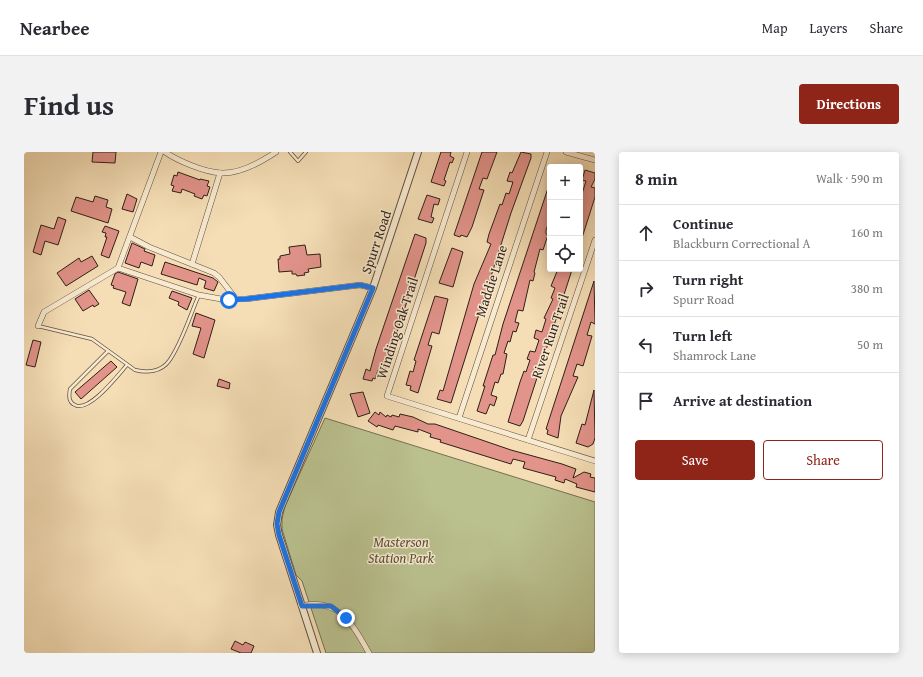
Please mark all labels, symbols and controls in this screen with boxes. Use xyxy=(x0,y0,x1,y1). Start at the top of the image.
text: Nearbee xyxy=(20,14,90,42)
text: Map xyxy=(762,18,788,38)
text: Layers xyxy=(810,18,848,38)
text: Share xyxy=(870,18,903,38)
text: Find us xyxy=(24,84,114,125)
button: Directions xyxy=(799,84,899,124)
map controls xyxy=(547,164,583,272)
button: + xyxy=(547,164,583,200)
text: 8 min xyxy=(635,166,677,191)
text: Walk · 590 m xyxy=(816,169,883,188)
button: − xyxy=(547,200,583,236)
street label: Spurr Road xyxy=(356,207,396,276)
text: Continue xyxy=(673,213,734,234)
icon: ahead xyxy=(635,222,657,244)
text: 160 m xyxy=(851,223,883,242)
text: Blackburn Correctional A xyxy=(673,234,810,253)
button: locate xyxy=(547,236,583,272)
street label: Maddie Lane xyxy=(470,242,512,320)
text: Turn right xyxy=(673,269,744,290)
street label: Winding Oak Trail xyxy=(371,274,423,382)
icon: right xyxy=(635,278,657,300)
text: 380 m xyxy=(851,279,883,298)
text: Spurr Road xyxy=(673,290,734,309)
route start xyxy=(220,291,238,309)
street label: River Run Trail xyxy=(526,291,574,381)
text: Turn left xyxy=(673,325,732,346)
icon: left xyxy=(635,334,657,356)
text: 50 m xyxy=(857,335,883,354)
text: Shamrock Lane xyxy=(673,346,756,365)
icon: arrive xyxy=(635,390,657,412)
text: Arrive at destination xyxy=(673,390,812,411)
button: Save xyxy=(635,440,755,480)
button: Share xyxy=(763,440,883,480)
park label: Masterson Station Park xyxy=(368,532,435,568)
route end xyxy=(337,609,355,627)

